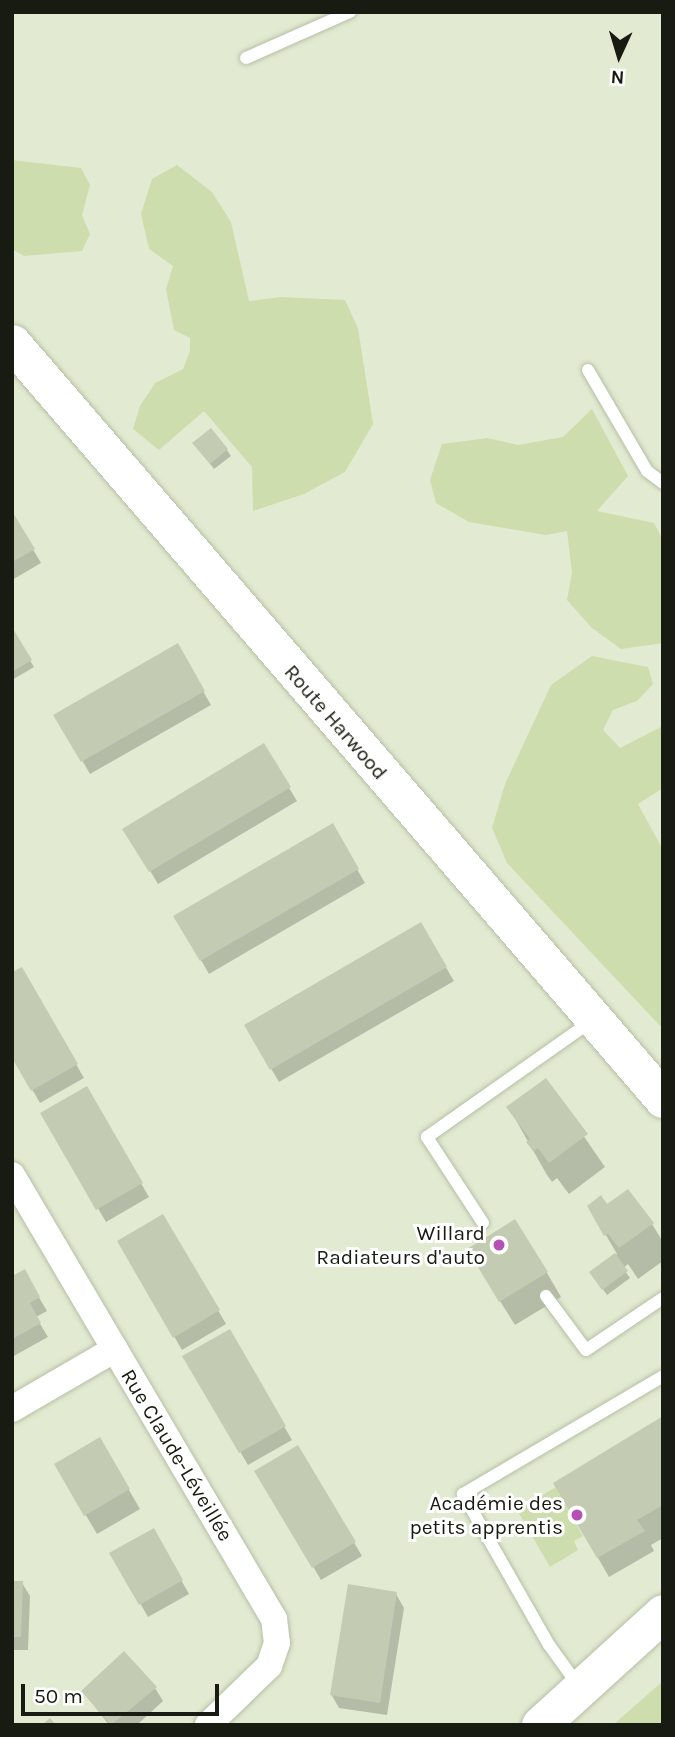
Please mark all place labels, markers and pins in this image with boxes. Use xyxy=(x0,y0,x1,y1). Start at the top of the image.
place label: Willard Radiateurs d'auto xyxy=(316,1220,485,1270)
marker: Willard Radiateurs d'auto xyxy=(491,1237,507,1253)
place label: Académie des petits apprentis xyxy=(410,1490,563,1540)
marker: Académie des petits apprentis xyxy=(569,1507,585,1523)

